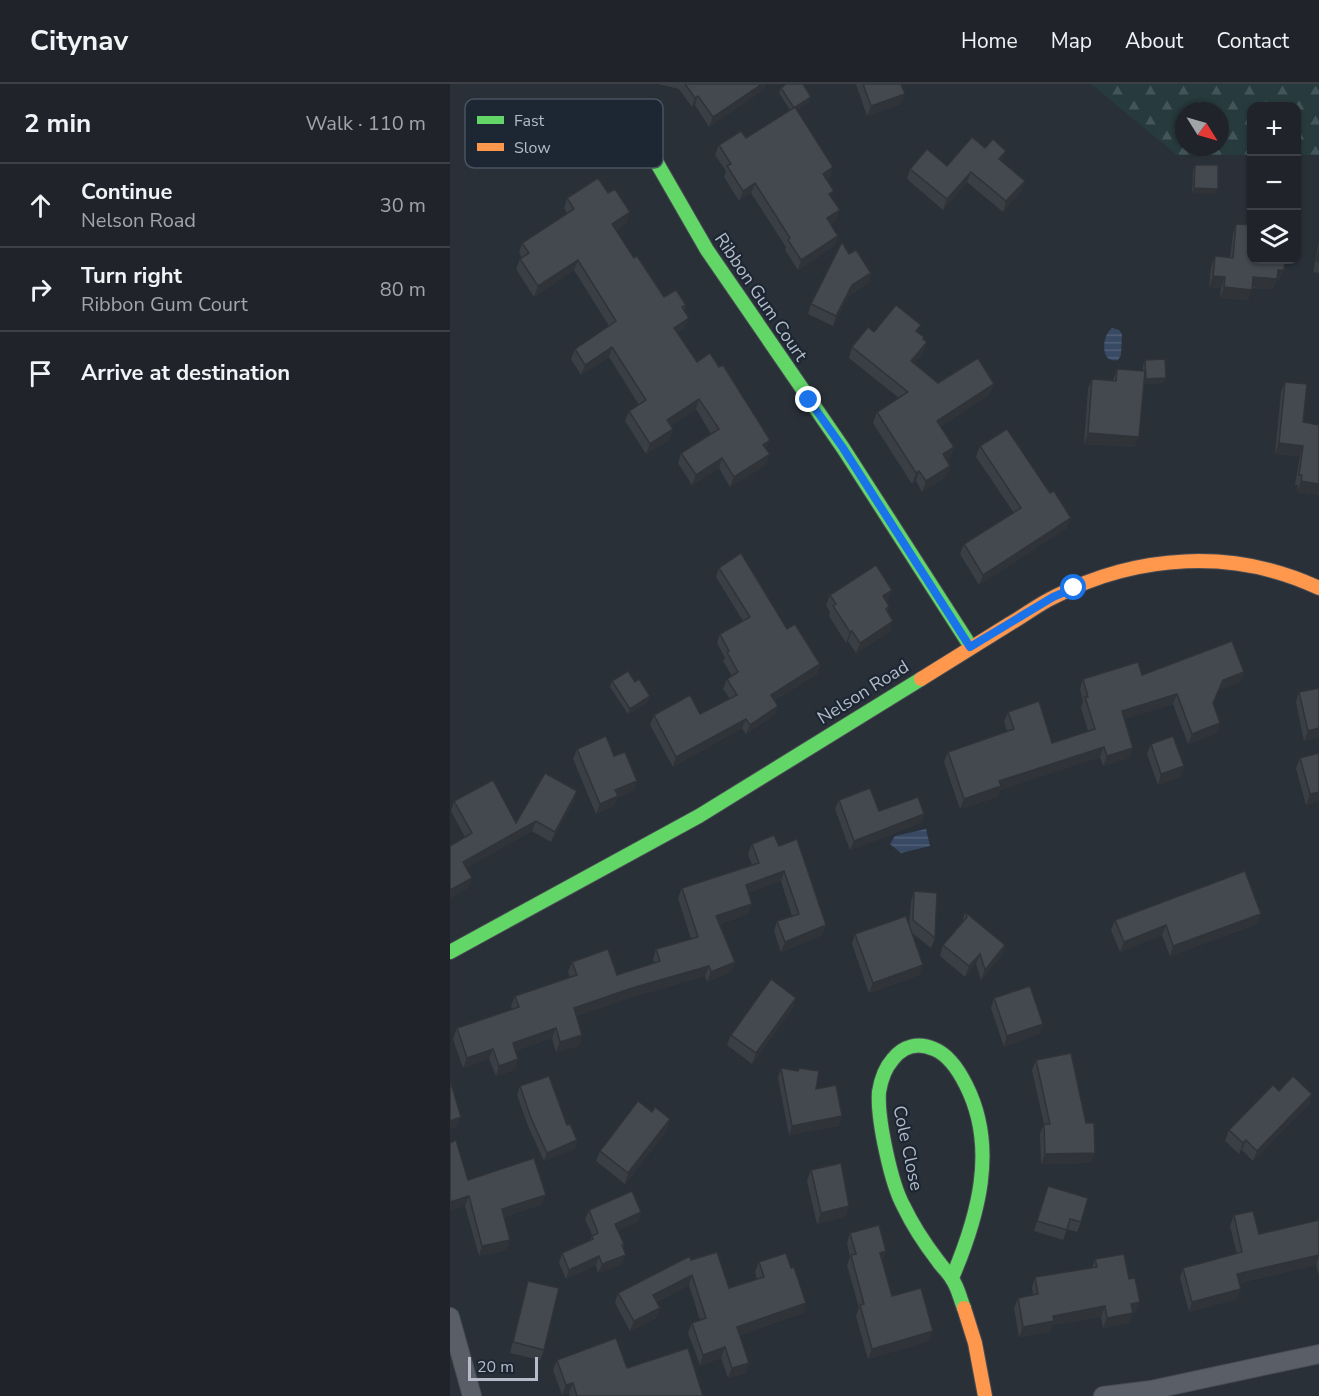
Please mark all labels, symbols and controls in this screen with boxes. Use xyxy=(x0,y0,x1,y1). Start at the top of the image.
text: Citynav xyxy=(30,22,128,60)
text: Home xyxy=(961,27,1018,55)
text: Map xyxy=(1051,27,1092,55)
text: About xyxy=(1125,27,1183,55)
text: Contact xyxy=(1216,27,1289,55)
legend xyxy=(465,99,663,168)
north arrow xyxy=(1175,102,1229,156)
map controls xyxy=(1247,102,1301,264)
button: + xyxy=(1247,102,1301,156)
text: 2 min xyxy=(24,106,91,141)
text: Walk · 110 m xyxy=(306,110,426,137)
text: Fast xyxy=(514,110,545,132)
text: Slow xyxy=(514,137,551,159)
button: − xyxy=(1247,156,1301,210)
text: Continue xyxy=(81,177,172,207)
icon: ahead xyxy=(24,189,57,222)
text: 30 m xyxy=(380,192,426,219)
text: Nelson Road xyxy=(81,207,196,234)
button: layers xyxy=(1247,210,1301,264)
street label: Ribbon Gum Court xyxy=(709,228,813,366)
text: Turn right xyxy=(81,261,182,291)
icon: right xyxy=(24,273,57,306)
text: 80 m xyxy=(380,276,426,303)
text: Ribbon Gum Court xyxy=(81,291,248,318)
icon: arrive xyxy=(24,357,57,390)
text: Arrive at destination xyxy=(81,358,290,388)
route end xyxy=(795,386,821,412)
route start xyxy=(1060,574,1086,600)
street label: Nelson Road xyxy=(813,654,913,730)
street label: Cole Close xyxy=(887,1103,929,1193)
scale bar xyxy=(468,1354,538,1382)
text: 20 m xyxy=(477,1356,514,1378)

